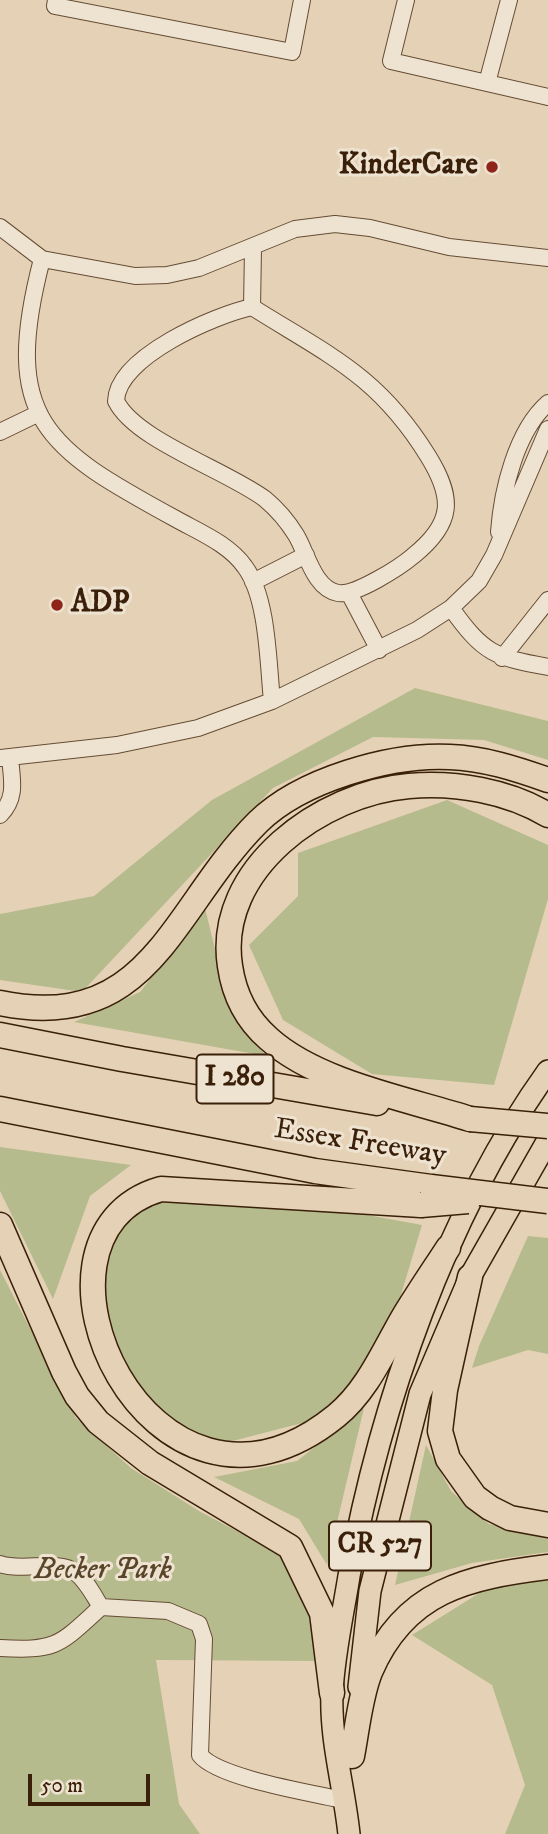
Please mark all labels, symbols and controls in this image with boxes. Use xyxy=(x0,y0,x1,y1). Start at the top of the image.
place label: KinderCare xyxy=(339,149,478,185)
marker: KinderCare xyxy=(484,159,500,175)
place label: ADP xyxy=(71,587,130,623)
marker: ADP xyxy=(49,597,65,613)
road number: I 280 xyxy=(196,1054,274,1104)
street label: Essex Freeway xyxy=(271,1113,449,1175)
road number: CR 527 xyxy=(329,1522,431,1570)
park label: Becker Park xyxy=(34,1554,172,1590)
scale bar xyxy=(32,1760,154,1804)
text: 50 m xyxy=(41,1773,83,1799)

